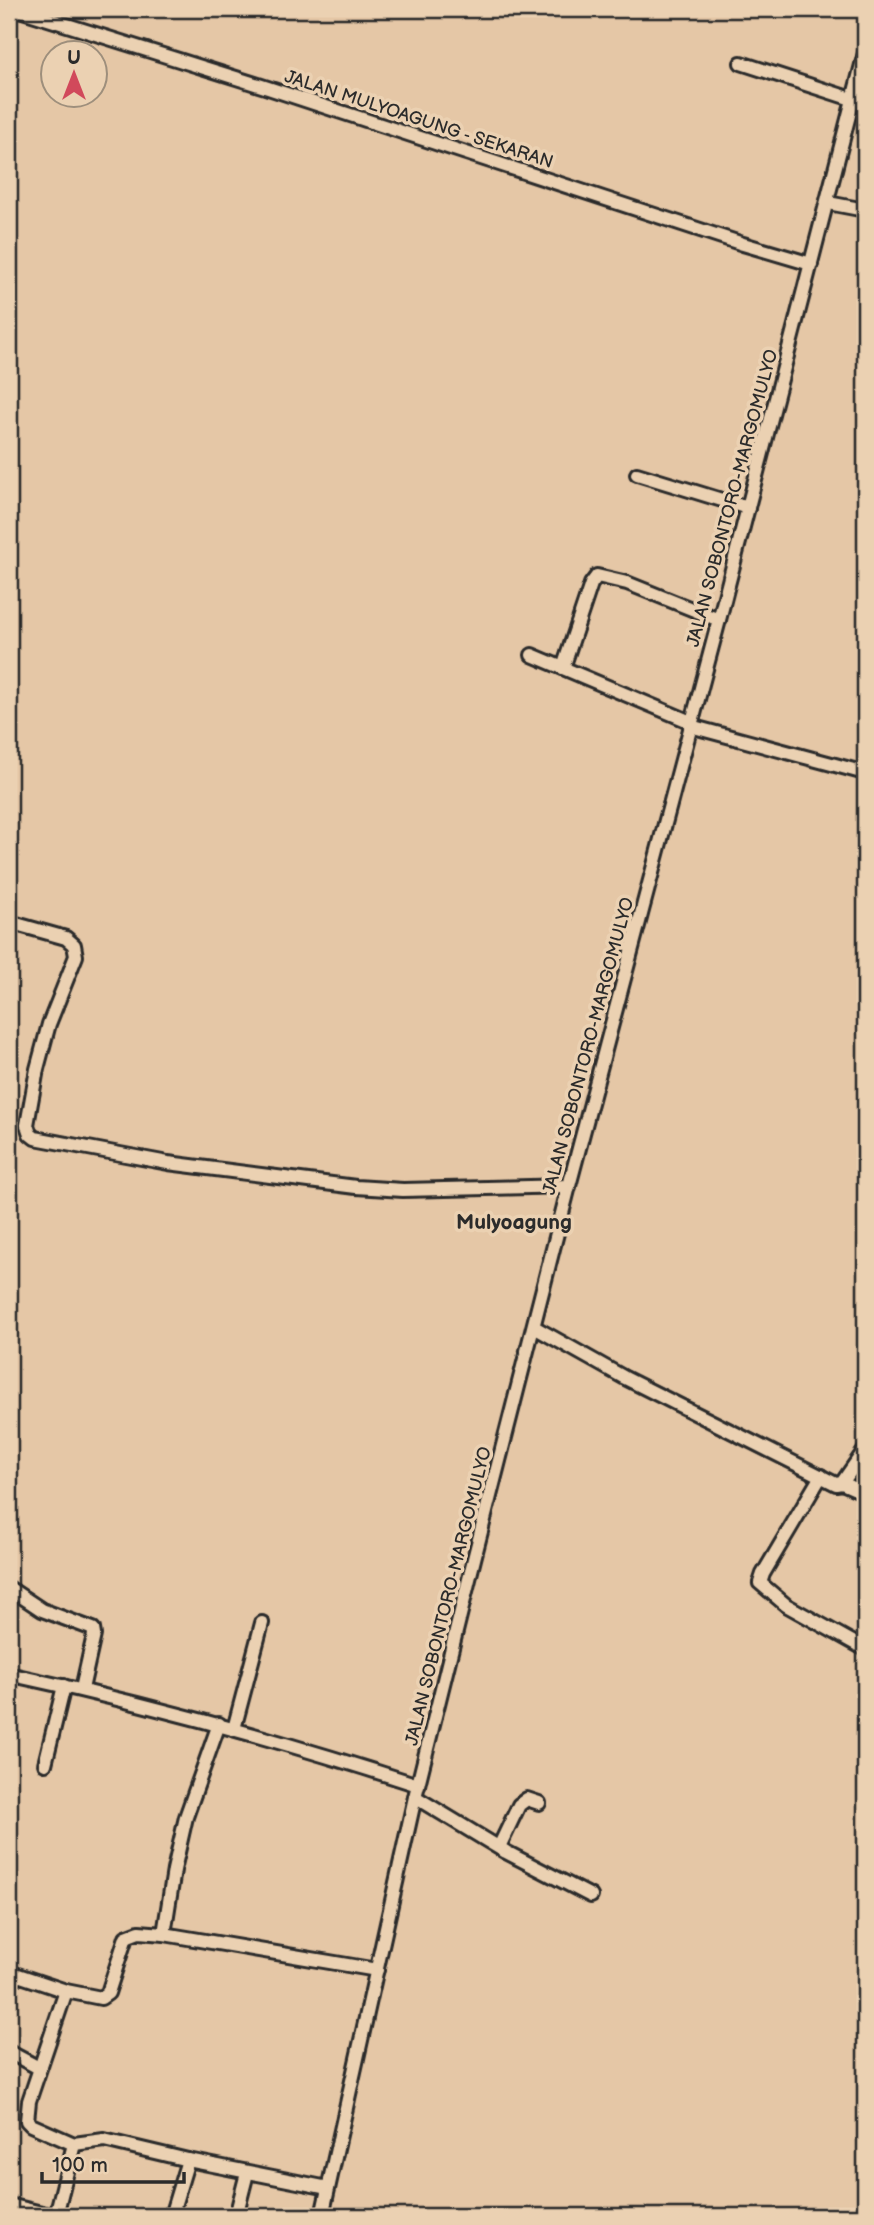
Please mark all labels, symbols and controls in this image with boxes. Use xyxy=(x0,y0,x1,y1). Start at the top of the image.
north arrow xyxy=(38,38,108,108)
text: U xyxy=(67,47,81,70)
street label: JALAN MULYOAGUNG - SEKARAN xyxy=(282,66,556,173)
street label: JALAN SOBONTORO-MARGOMULYO xyxy=(683,347,782,649)
street label: JALAN SOBONTORO-MARGOMULYO xyxy=(539,895,638,1197)
district label: Mulyoagung xyxy=(456,1210,572,1235)
street label: JALAN SOBONTORO-MARGOMULYO xyxy=(401,1445,496,1748)
scale bar xyxy=(42,2141,184,2185)
text: 100 m xyxy=(52,2153,108,2178)

